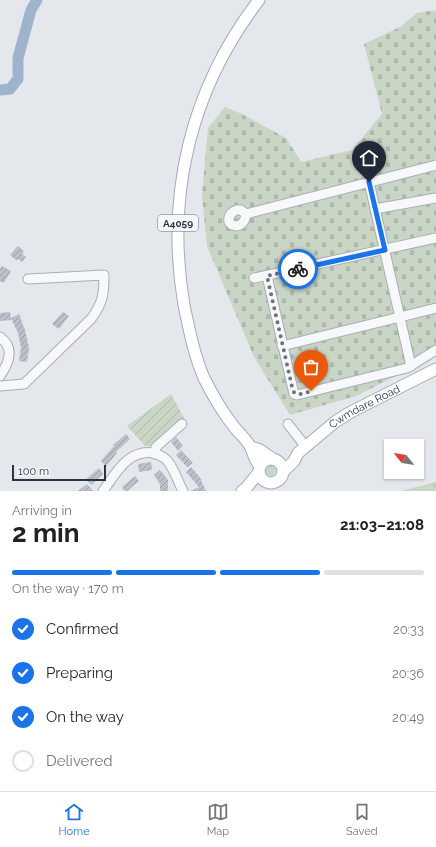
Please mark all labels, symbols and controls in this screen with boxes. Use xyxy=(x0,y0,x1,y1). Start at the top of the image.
pin xyxy=(352,141,386,182)
icon: home xyxy=(358,147,380,169)
road number: A4059 xyxy=(158,215,198,231)
courier xyxy=(278,249,318,289)
icon: bike xyxy=(287,258,309,280)
pin xyxy=(294,350,328,391)
icon: bag xyxy=(300,356,322,378)
street label: Cwmdare Road xyxy=(326,382,402,431)
north arrow xyxy=(384,439,424,479)
map controls xyxy=(384,439,424,479)
scale bar xyxy=(12,463,106,482)
text: 100 m xyxy=(18,465,49,478)
text: Arriving in xyxy=(12,503,72,518)
text: 21:03–21:08 xyxy=(340,516,424,534)
text: 2 min xyxy=(12,518,79,548)
text: On the way · 170 m xyxy=(12,581,124,596)
icon: check xyxy=(12,618,34,640)
text: Confirmed xyxy=(46,620,119,638)
text: 20:33 xyxy=(393,622,424,637)
icon: check xyxy=(12,662,34,684)
text: Preparing xyxy=(46,664,113,682)
text: 20:36 xyxy=(392,666,424,681)
icon: check xyxy=(12,706,34,728)
text: On the way xyxy=(46,708,124,726)
text: 20:49 xyxy=(392,710,424,725)
text: Delivered xyxy=(46,752,113,770)
tab: Home xyxy=(59,801,90,838)
tab: Map xyxy=(207,801,229,838)
tab: Saved xyxy=(346,801,377,838)

